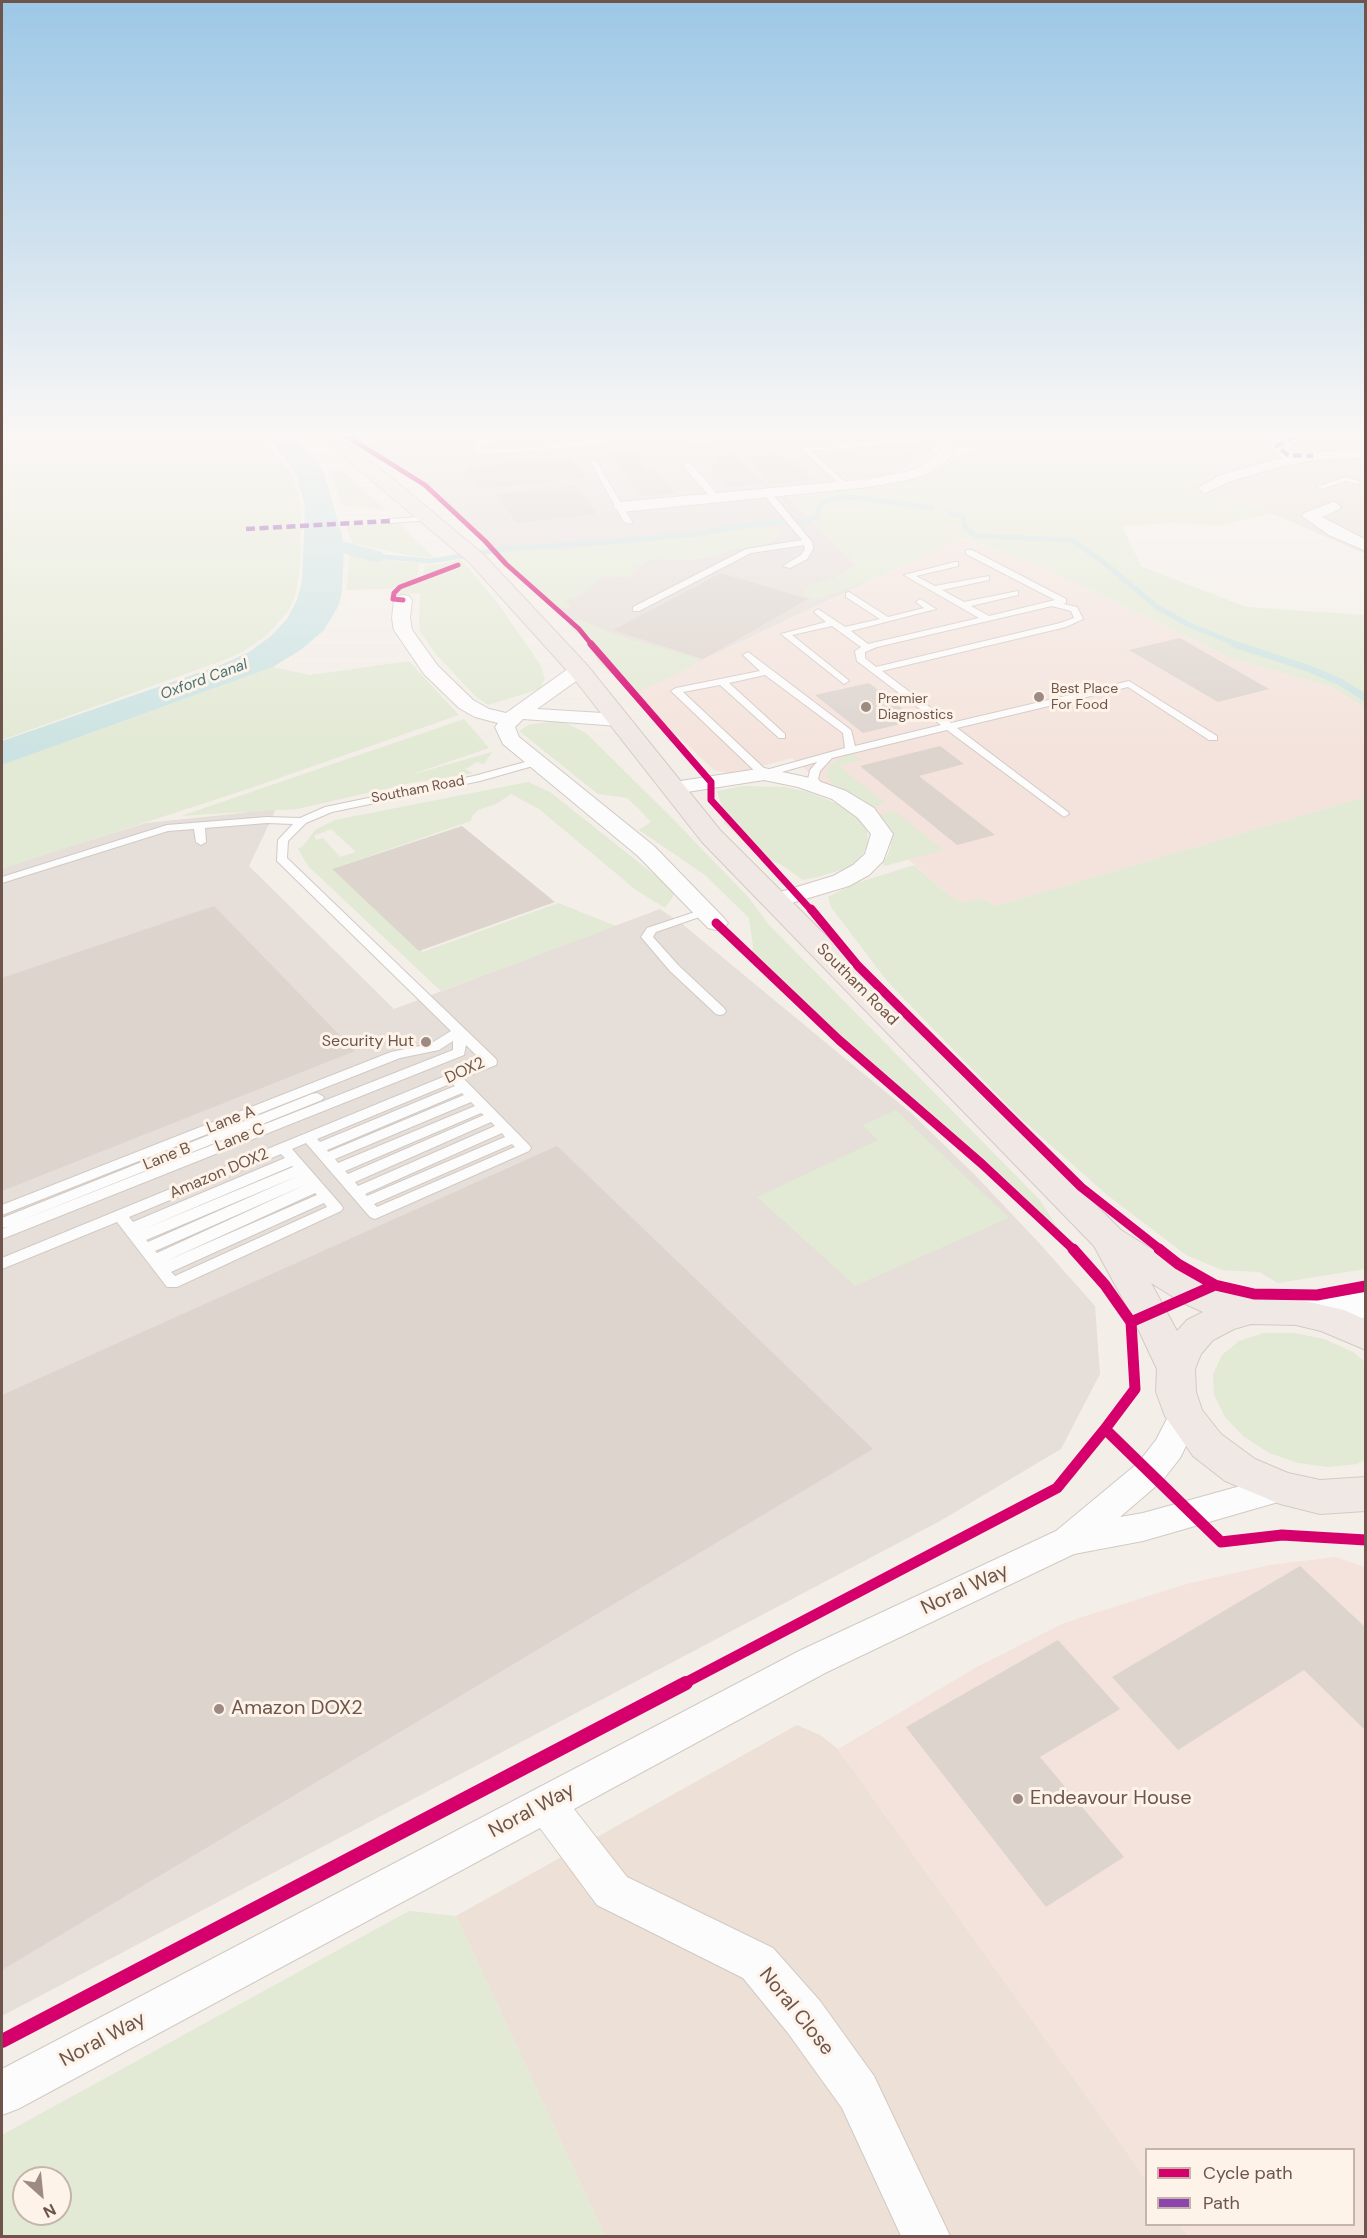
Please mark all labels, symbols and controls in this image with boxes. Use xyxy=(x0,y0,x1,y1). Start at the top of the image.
water label: Oxford Canal xyxy=(158,656,250,704)
place label: Best Place For Food xyxy=(1051,681,1118,714)
marker: Best Place For Food xyxy=(1032,690,1046,704)
place label: Premier Diagnostics xyxy=(878,691,953,724)
marker: Premier Diagnostics xyxy=(859,700,873,714)
street label: Southam Road xyxy=(370,773,466,807)
street label: Southam Road xyxy=(812,940,902,1030)
place label: Security Hut xyxy=(322,1032,414,1052)
marker: Security Hut xyxy=(419,1035,433,1049)
street label: DOX2 xyxy=(442,1054,488,1088)
street label: Lane A xyxy=(204,1102,258,1138)
street label: Lane C xyxy=(213,1120,267,1156)
street label: Lane B xyxy=(141,1139,193,1175)
street label: Amazon DOX2 xyxy=(167,1145,271,1203)
street label: Noral Way xyxy=(917,1559,1013,1621)
place label: Amazon DOX2 xyxy=(231,1697,363,1721)
marker: Amazon DOX2 xyxy=(212,1702,226,1716)
street label: Noral Way xyxy=(485,1778,579,1844)
place label: Endeavour House xyxy=(1030,1787,1192,1811)
marker: Endeavour House xyxy=(1011,1792,1025,1806)
street label: Noral Close xyxy=(753,1963,839,2061)
street label: Noral Way xyxy=(56,2007,150,2073)
legend xyxy=(1145,2148,1355,2226)
text: Cycle path xyxy=(1203,2161,1293,2185)
north arrow xyxy=(12,2166,72,2226)
text: Path xyxy=(1203,2191,1240,2215)
text: N xyxy=(40,2199,59,2223)

